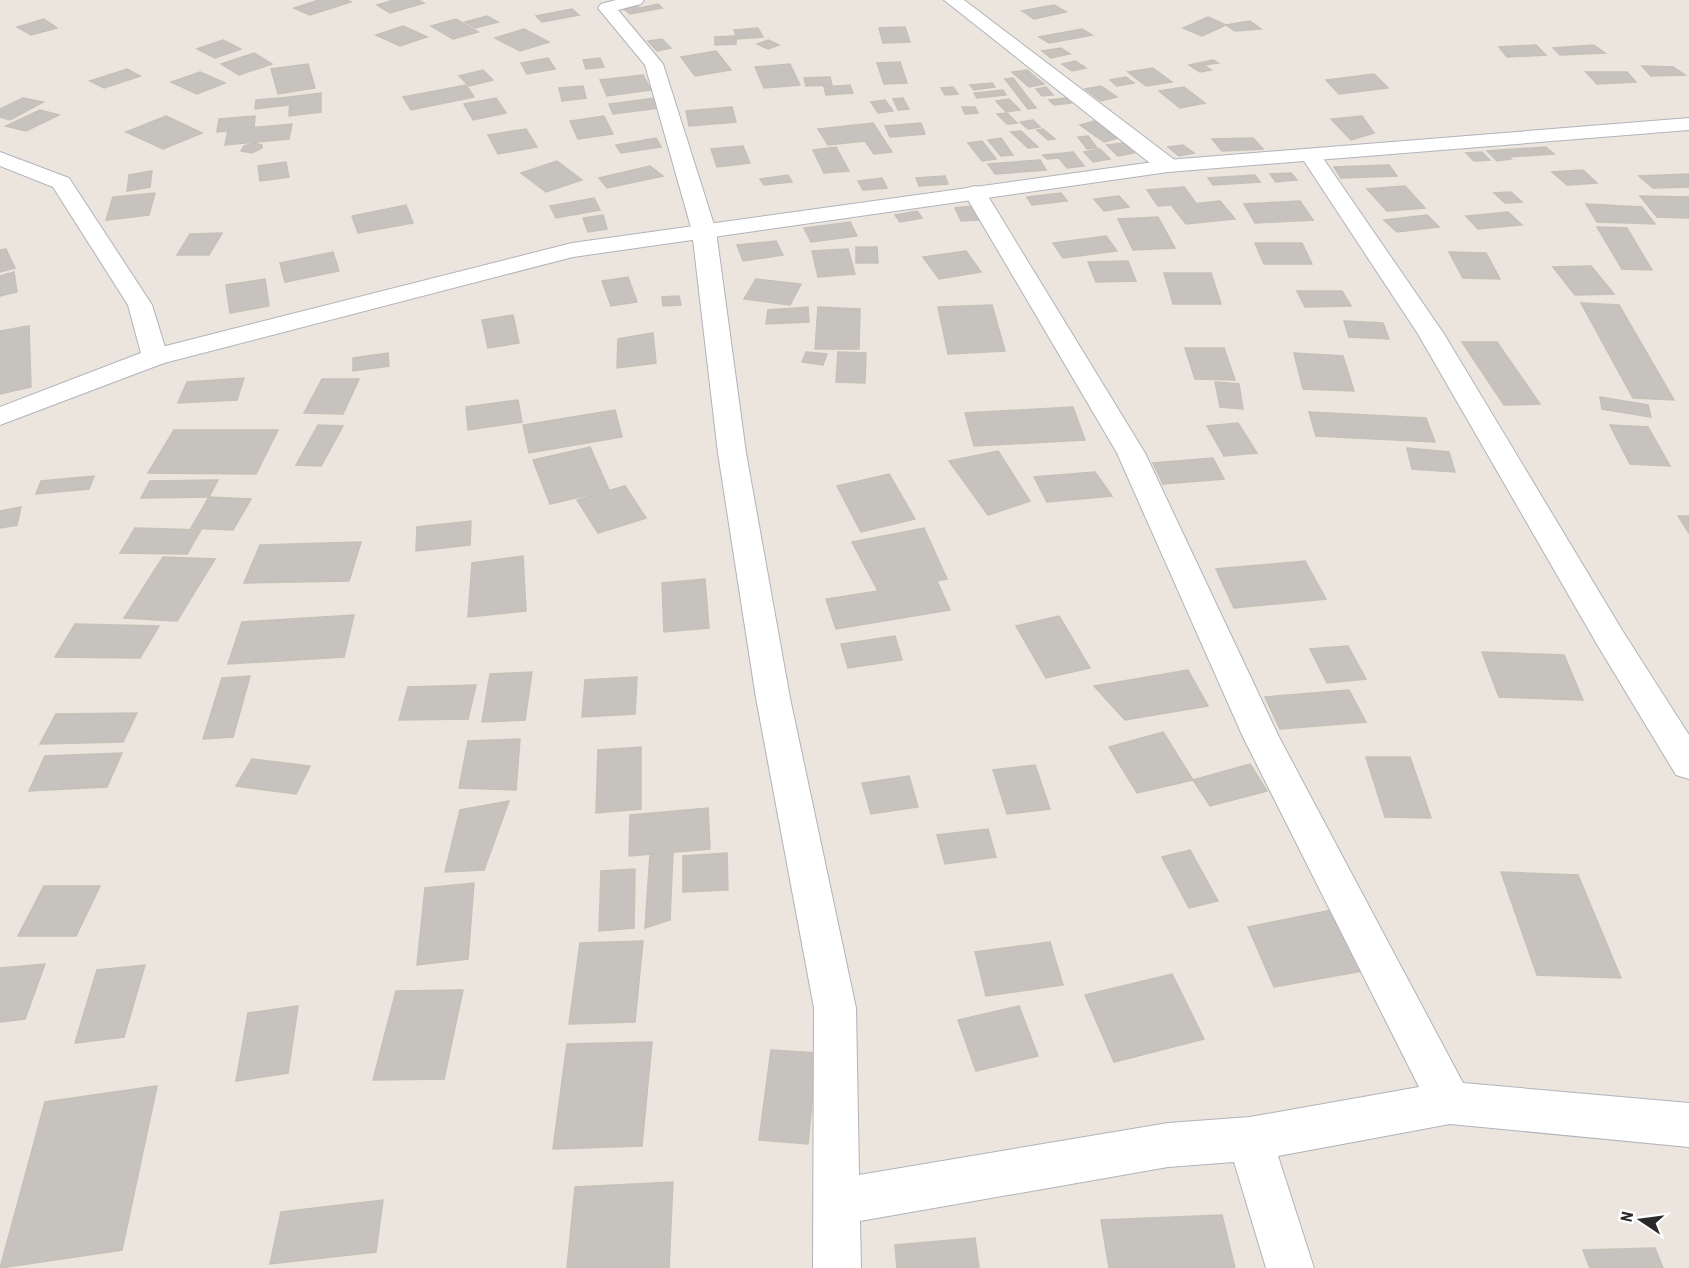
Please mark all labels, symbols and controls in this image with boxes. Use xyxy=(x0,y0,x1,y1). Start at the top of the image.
north arrow xyxy=(1611,1190,1671,1250)
text: N xyxy=(1617,1210,1637,1224)

